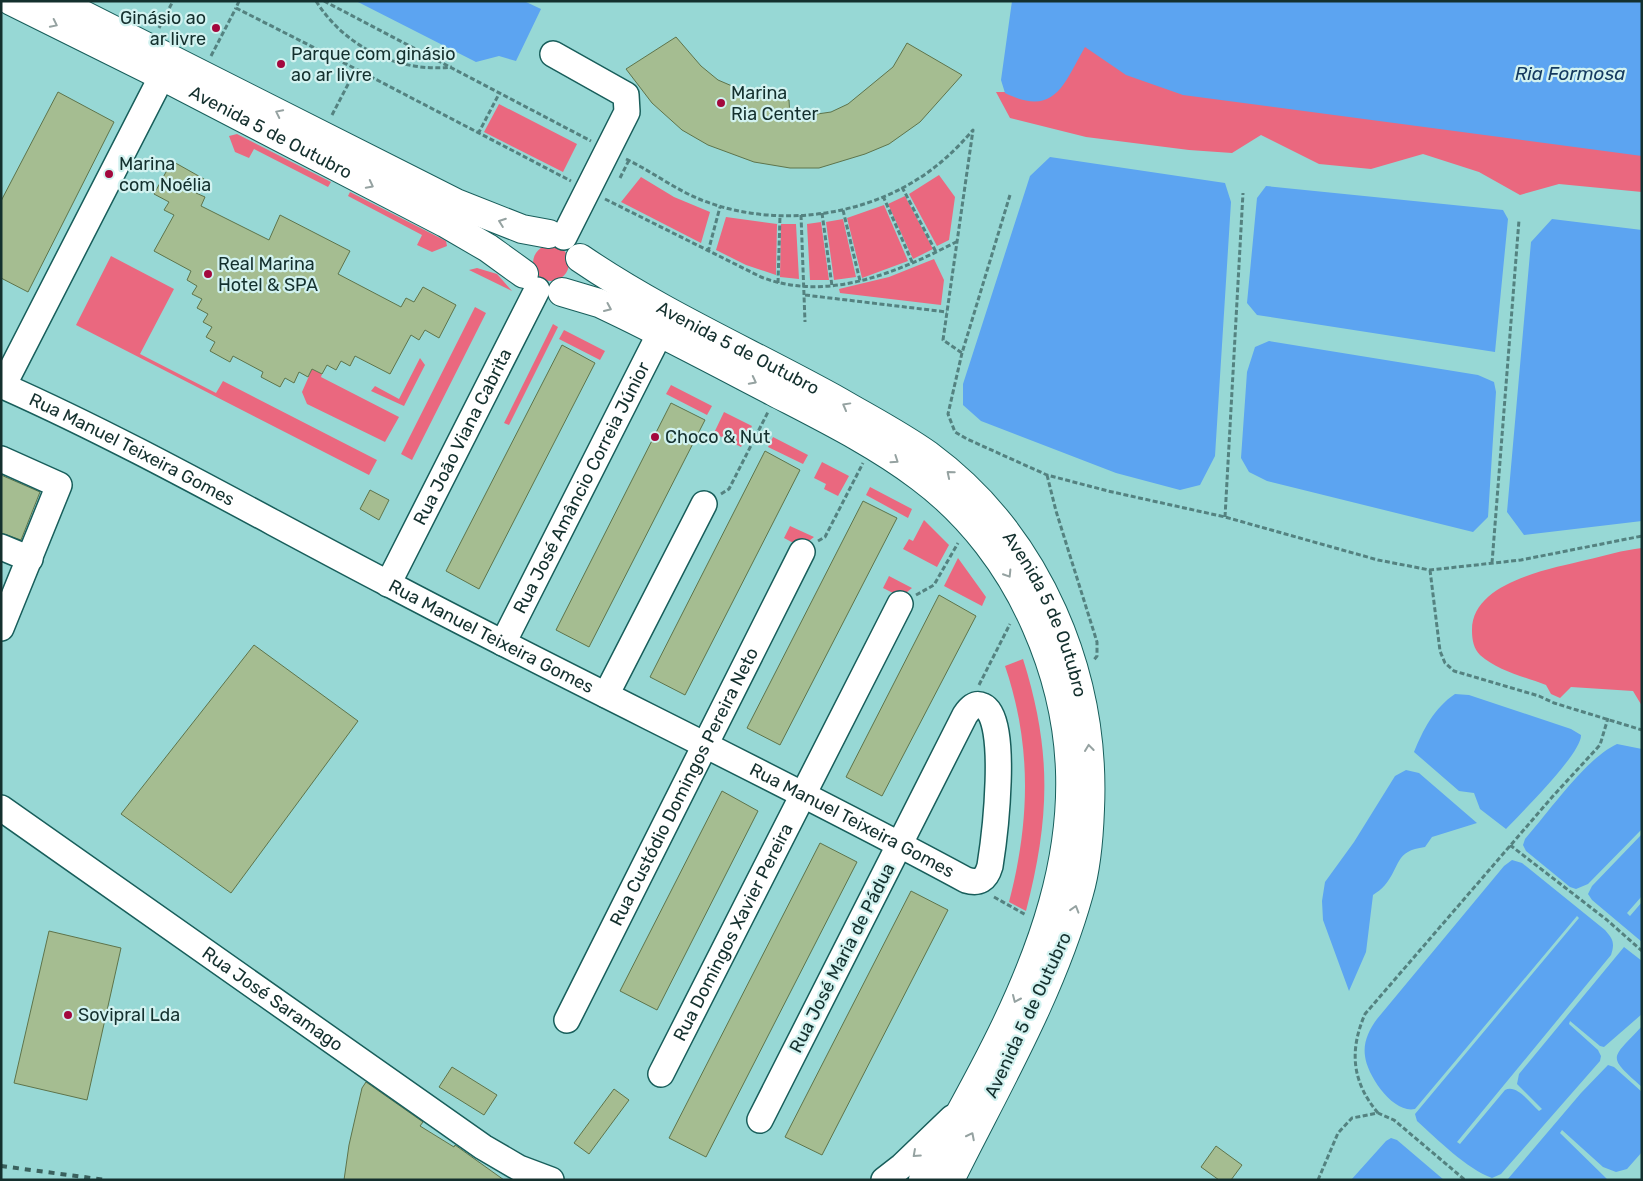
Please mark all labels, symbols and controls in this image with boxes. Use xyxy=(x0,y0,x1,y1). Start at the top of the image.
place label: Ginásio ao ar livre xyxy=(120,7,206,50)
one-way arrow xyxy=(49,18,58,28)
marker: Ginásio ao ar livre xyxy=(210,22,222,34)
place label: Parque com ginásio ao ar livre xyxy=(291,43,456,86)
marker: Parque com ginásio ao ar livre xyxy=(275,58,287,70)
water label: Ria Formosa xyxy=(1515,62,1625,85)
street label: Avenida 5 de Outubro xyxy=(185,81,356,184)
place label: Marina Ria Center xyxy=(731,82,818,125)
marker: Marina Ria Center xyxy=(715,97,727,109)
one-way arrow xyxy=(275,108,284,119)
place label: Marina com Noélia xyxy=(119,153,211,196)
marker: Marina com Noélia xyxy=(103,168,115,180)
one-way arrow xyxy=(365,179,374,189)
one-way arrow xyxy=(498,218,507,228)
place label: Real Marina Hotel & SPA xyxy=(218,253,318,296)
marker: Real Marina Hotel & SPA xyxy=(202,268,214,280)
street label: Avenida 5 de Outubro xyxy=(653,296,823,400)
one-way arrow xyxy=(603,301,612,312)
street label: Rua João Viana Cabrita xyxy=(409,345,517,529)
street label: Rua José Amâncio Correia Júnior xyxy=(509,358,655,617)
one-way arrow xyxy=(747,375,756,385)
street label: Rua Manuel Teixeira Gomes xyxy=(26,388,238,511)
one-way arrow xyxy=(842,402,851,412)
place label: Choco & Nut xyxy=(665,426,770,448)
marker: Choco & Nut xyxy=(649,431,661,443)
one-way arrow xyxy=(889,454,898,463)
one-way arrow xyxy=(946,470,955,479)
street label: Avenida 5 de Outubro xyxy=(998,527,1091,699)
one-way arrow xyxy=(1002,568,1011,578)
street label: Rua Manuel Teixeira Gomes xyxy=(385,575,597,698)
street label: Rua Custódio Domingos Pereira Neto xyxy=(605,644,763,930)
one-way arrow xyxy=(1084,744,1095,752)
street label: Rua Manuel Teixeira Gomes xyxy=(746,758,958,883)
street label: Rua Domingos Xavier Pereira xyxy=(669,820,798,1045)
street label: Rua José Maria de Pádua xyxy=(784,859,900,1057)
one-way arrow xyxy=(1069,905,1079,913)
street label: Avenida 5 de Outubro xyxy=(980,929,1076,1101)
street label: Rua José Saramago xyxy=(198,942,347,1056)
one-way arrow xyxy=(1012,994,1022,1003)
place label: Sovipral Lda xyxy=(78,1004,180,1026)
marker: Sovipral Lda xyxy=(62,1009,74,1021)
one-way arrow xyxy=(965,1132,976,1141)
one-way arrow xyxy=(912,1148,921,1157)

